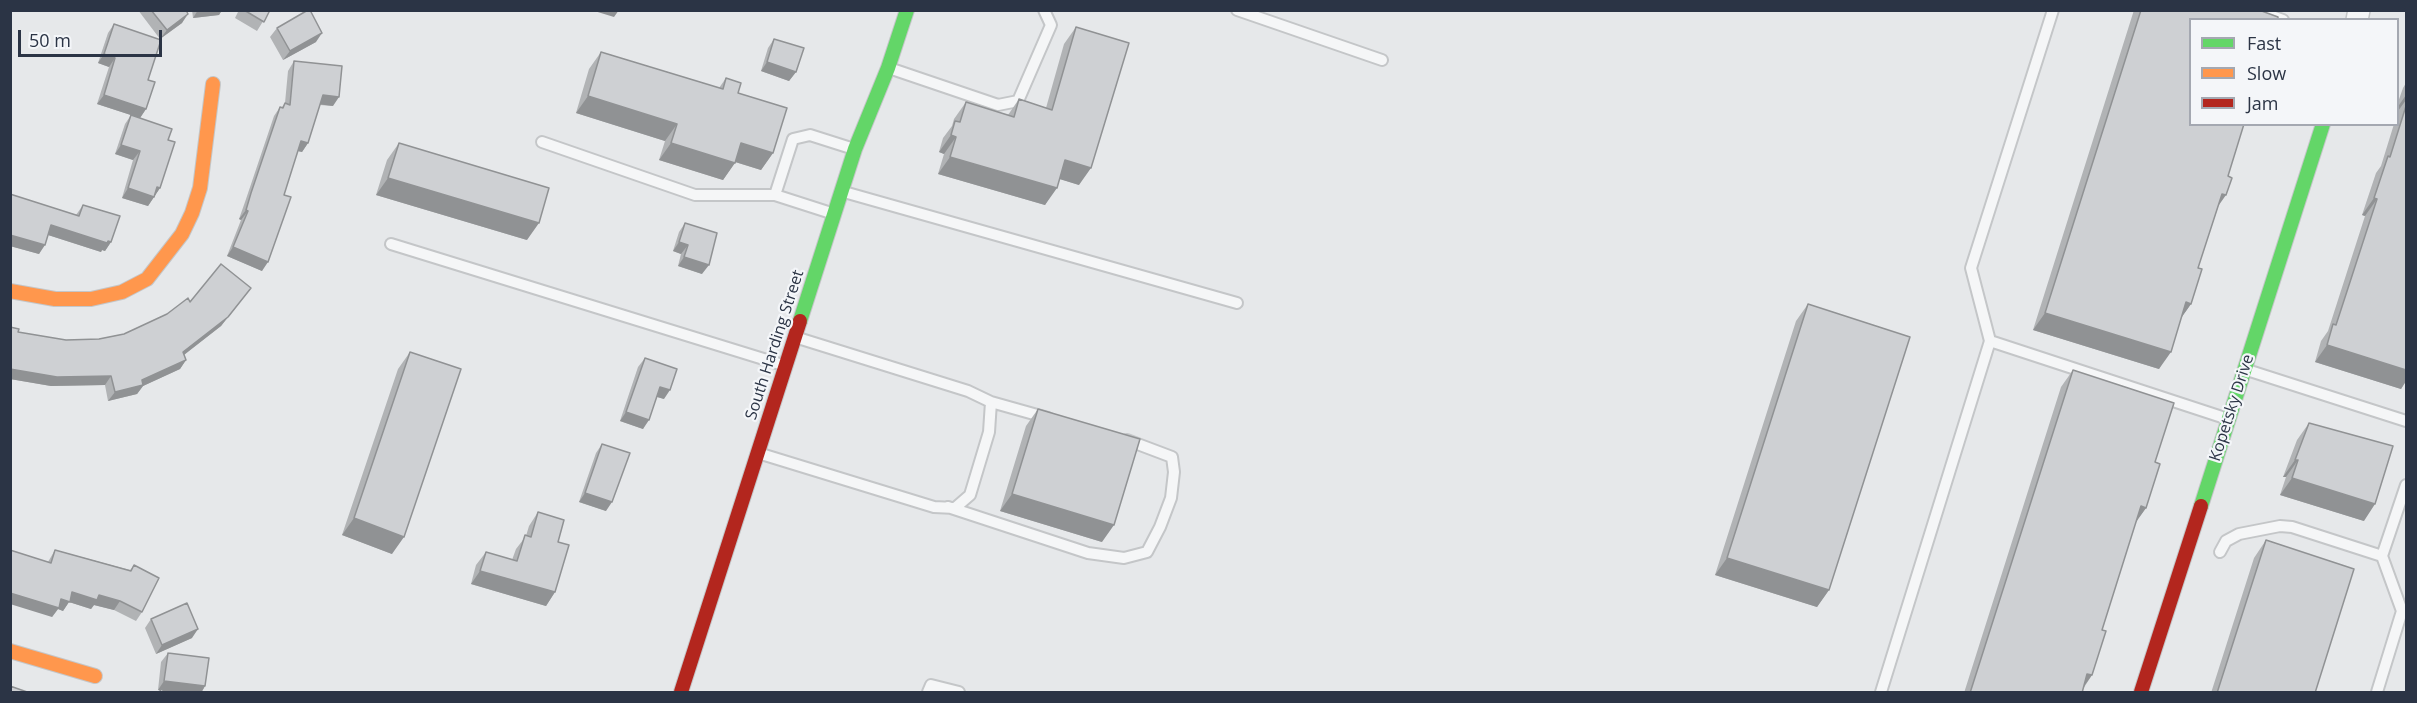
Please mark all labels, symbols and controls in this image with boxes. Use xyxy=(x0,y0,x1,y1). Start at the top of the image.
scale bar xyxy=(21,18,165,56)
legend xyxy=(2189,18,2399,126)
text: 50 m xyxy=(29,28,71,52)
text: Fast xyxy=(2247,31,2281,55)
text: Slow xyxy=(2247,61,2286,85)
text: Jam xyxy=(2247,91,2279,115)
street label: South Harding Street xyxy=(742,268,808,422)
street label: Kopetsky Drive xyxy=(2206,352,2258,464)

